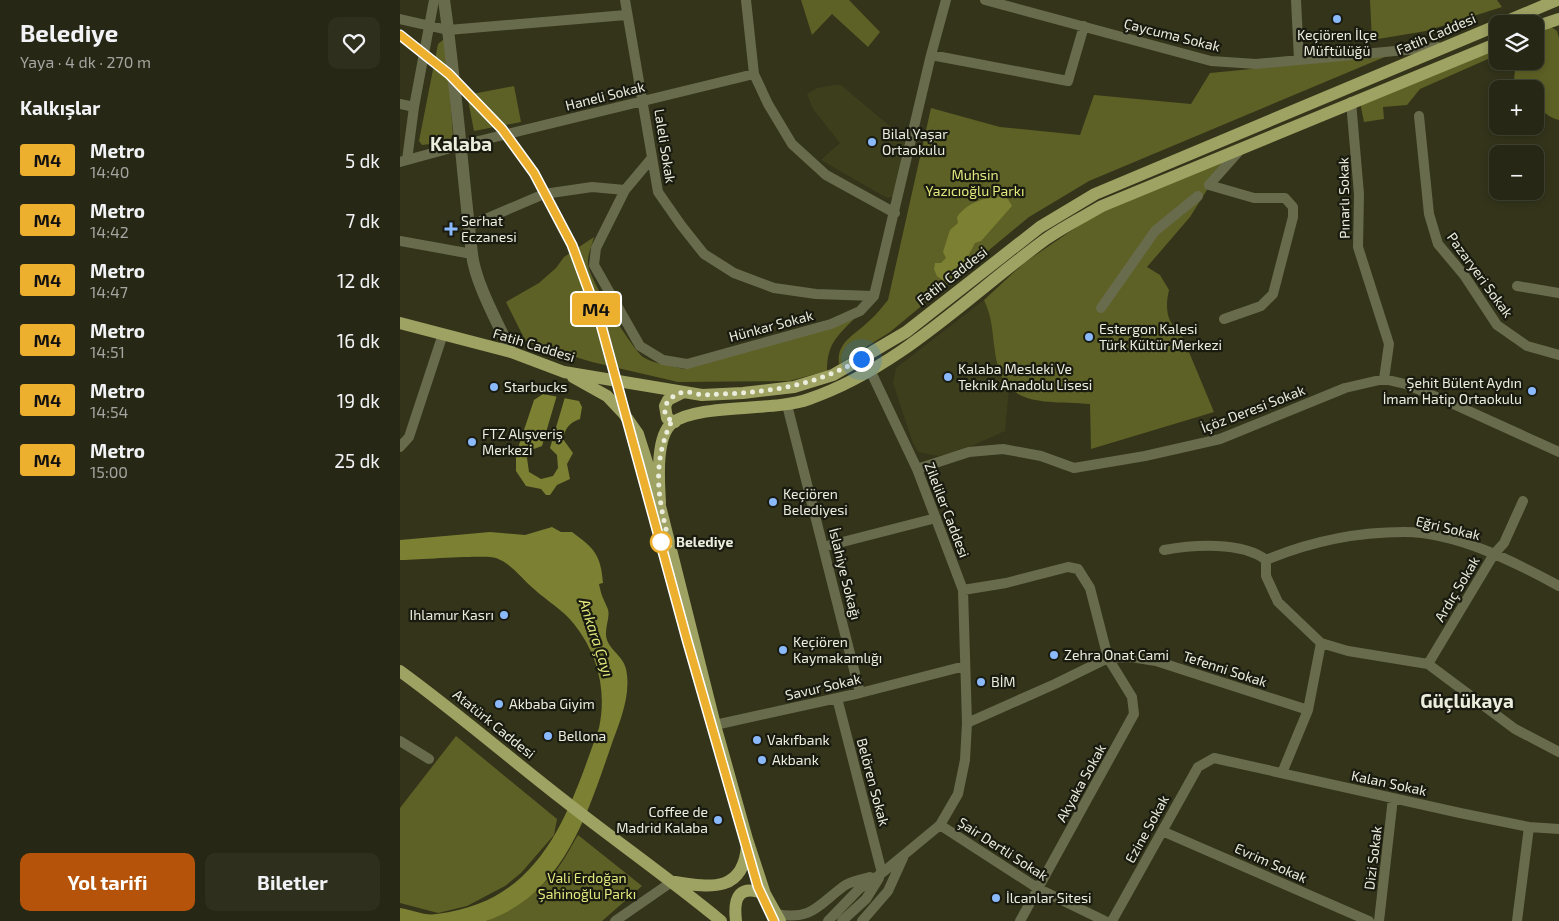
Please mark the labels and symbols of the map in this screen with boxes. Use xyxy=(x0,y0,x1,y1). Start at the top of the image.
street label: Fatih Caddesi xyxy=(1393,9,1478,58)
marker: Keçiören İlçe Müftülüğü xyxy=(1331,13,1343,25)
street label: Çaycuma Sokak xyxy=(1122,14,1222,56)
place label: Keçiören İlçe Müftülüğü xyxy=(1297,26,1377,59)
street label: Haneli Sokak xyxy=(563,77,646,114)
street label: Laleli Sokak xyxy=(651,108,680,184)
place label: Bilal Yaşar Ortaokulu xyxy=(882,125,948,158)
district label: Kalaba xyxy=(430,132,492,155)
marker: Bilal Yaşar Ortaokulu xyxy=(866,136,878,148)
street label: Pınarlı Sokak xyxy=(1334,157,1353,239)
park label: Muhsin Yazıcıoğlu Parkı xyxy=(926,166,1024,199)
place label: Serhat Eczanesi xyxy=(461,212,517,245)
marker: Serhat Eczanesi xyxy=(445,223,457,235)
street label: Pazaryeri Sokak xyxy=(1444,229,1517,321)
street label: Fatih Caddesi xyxy=(913,243,990,308)
line badge: M4 xyxy=(574,293,618,325)
street label: Hünkar Sokak xyxy=(727,306,815,345)
place label: Estergon Kalesi Türk Kültür Merkezi xyxy=(1099,320,1222,353)
street label: Fatih Caddesi xyxy=(491,324,577,365)
marker: Estergon Kalesi Türk Kültür Merkezi xyxy=(1083,331,1095,343)
your location xyxy=(849,347,874,372)
place label: Kalaba Mesleki Ve Teknik Anadolu Lisesi xyxy=(958,360,1092,393)
marker: Kalaba Mesleki Ve Teknik Anadolu Lisesi xyxy=(942,371,954,383)
place label: Şehit Bülent Aydın İmam Hatip Ortaokulu xyxy=(1383,374,1522,407)
place label: Starbucks xyxy=(504,378,567,395)
marker: Starbucks xyxy=(488,381,500,393)
street label: İçöz Deresi Sokak xyxy=(1199,381,1307,437)
marker: Şehit Bülent Aydın İmam Hatip Ortaokulu xyxy=(1526,385,1538,397)
place label: FTZ Alışveriş Merkezi xyxy=(482,425,563,458)
marker: FTZ Alışveriş Merkezi xyxy=(466,436,478,448)
street label: Zileliler Caddesi xyxy=(921,460,973,560)
place label: Keçiören Belediyesi xyxy=(783,485,848,518)
marker: Keçiören Belediyesi xyxy=(767,496,779,508)
street label: Eğri Sokak xyxy=(1414,512,1482,543)
street label: İslahiye Sokağı xyxy=(826,526,865,622)
marker: Belediye xyxy=(650,531,672,553)
place label: Belediye xyxy=(676,533,733,550)
street label: Ardıç Sokak xyxy=(1430,553,1484,625)
water label: Ankara Çayı xyxy=(575,596,618,679)
place label: Ihlamur Kasrı xyxy=(409,606,494,623)
marker: Ihlamur Kasrı xyxy=(498,609,510,621)
place label: Keçiören Kaymakamlığı xyxy=(793,633,882,666)
marker: Keçiören Kaymakamlığı xyxy=(777,644,789,656)
place label: Zehra Onat Cami xyxy=(1064,646,1169,663)
street label: Tefenni Sokak xyxy=(1181,647,1269,690)
marker: Zehra Onat Cami xyxy=(1048,649,1060,661)
street label: Savur Sokak xyxy=(783,670,862,703)
place label: BİM xyxy=(991,673,1016,690)
marker: BİM xyxy=(975,676,987,688)
street label: Atatürk Caddesi xyxy=(450,685,539,762)
district label: Güçlükaya xyxy=(1420,689,1514,713)
place label: Akbaba Giyim xyxy=(509,695,595,712)
marker: Akbaba Giyim xyxy=(493,698,505,710)
place label: Bellona xyxy=(558,727,606,744)
marker: Bellona xyxy=(542,730,554,742)
place label: Vakıfbank xyxy=(767,731,830,748)
marker: Vakıfbank xyxy=(751,734,763,746)
street label: Belören Sokak xyxy=(854,736,893,828)
street label: Akyaka Sokak xyxy=(1052,741,1109,825)
place label: Akbank xyxy=(772,751,819,768)
marker: Akbank xyxy=(756,754,768,766)
street label: Kalan Sokak xyxy=(1350,766,1428,799)
street label: Ezine Sokak xyxy=(1121,792,1172,866)
place label: Coffee de Madrid Kalaba xyxy=(616,803,708,836)
street label: Şair Dertli Sokak xyxy=(955,813,1051,885)
marker: Coffee de Madrid Kalaba xyxy=(712,814,724,826)
street label: Dizi Sokak xyxy=(1360,825,1385,891)
street label: Evrim Sokak xyxy=(1232,839,1310,886)
park label: Vali Erdoğan Şahinoğlu Parkı xyxy=(538,869,636,903)
place label: İlcanlar Sitesi xyxy=(1006,889,1092,906)
marker: İlcanlar Sitesi xyxy=(990,892,1002,904)

